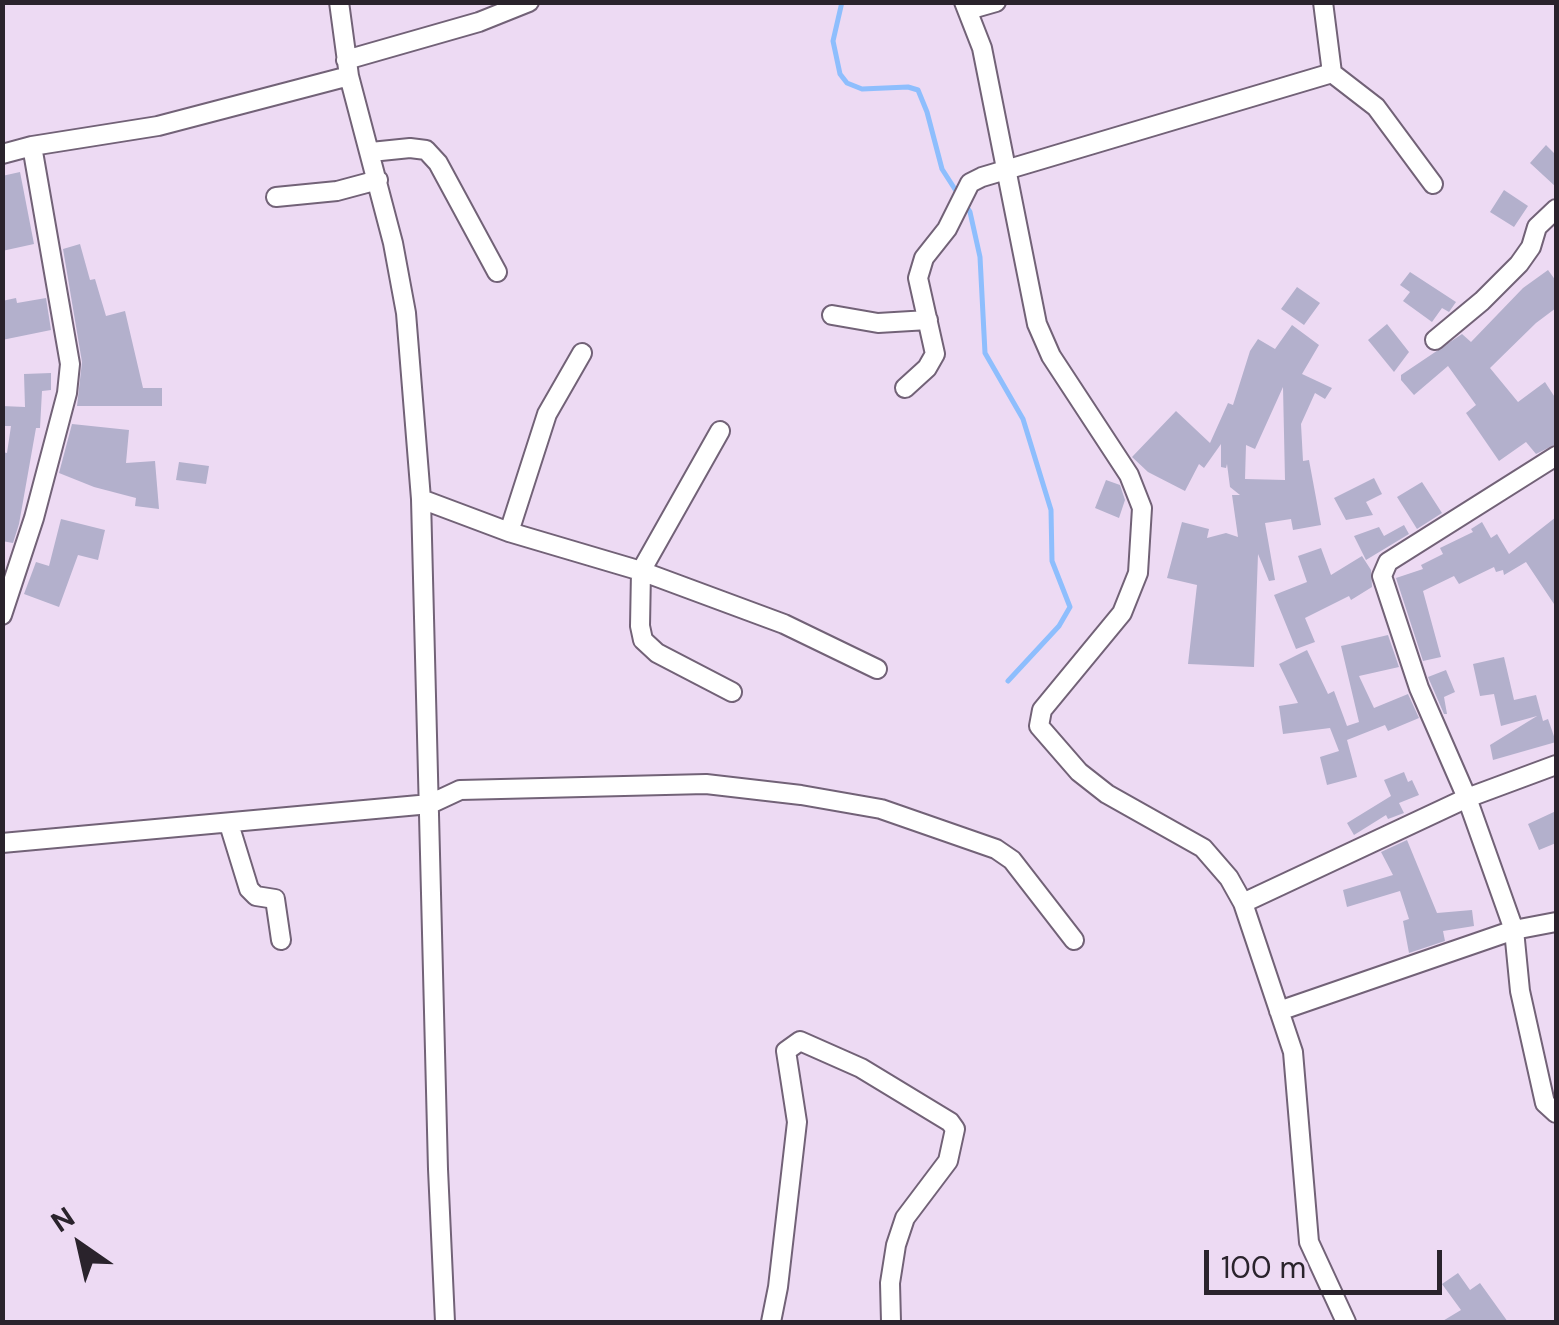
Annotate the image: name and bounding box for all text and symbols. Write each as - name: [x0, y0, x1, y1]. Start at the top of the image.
- north arrow: [30, 1195, 130, 1295]
- text: N: [44, 1199, 82, 1241]
- scale bar: [1209, 1230, 1446, 1292]
- text: 100 m: [1221, 1248, 1306, 1287]

